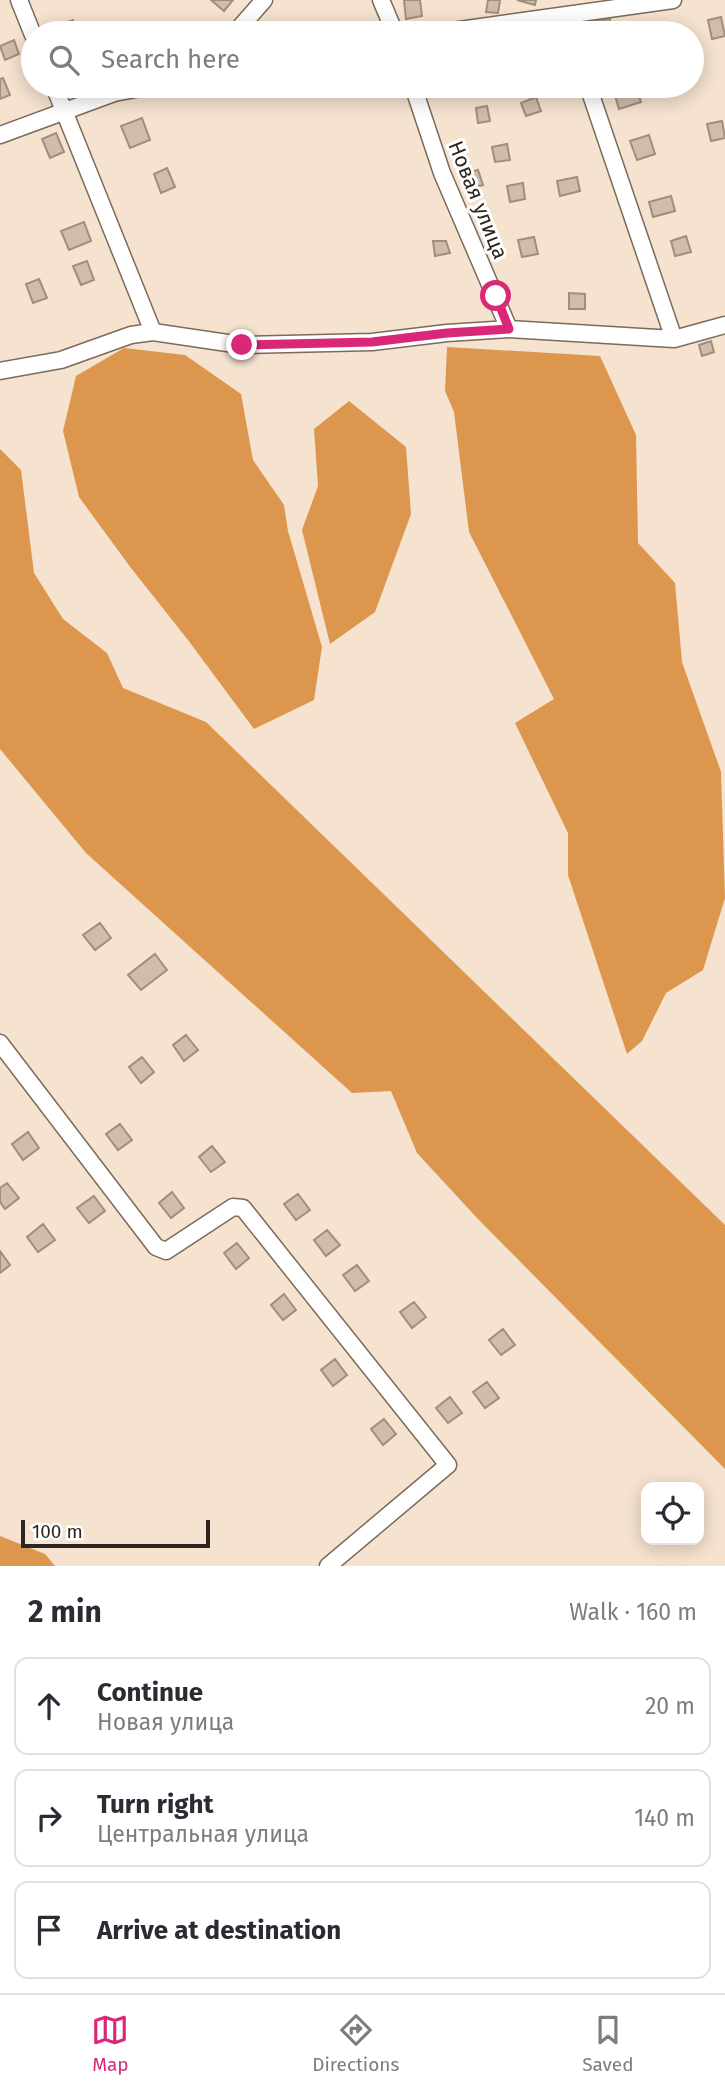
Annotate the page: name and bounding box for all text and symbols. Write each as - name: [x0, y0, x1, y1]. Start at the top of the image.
- search box: [21, 21, 704, 98]
- icon: search: [45, 41, 83, 79]
- text: Search here: [101, 44, 240, 75]
- street label: Новая улица: [442, 137, 514, 263]
- route start: [480, 280, 511, 311]
- route end: [226, 329, 257, 360]
- map controls: [641, 1482, 704, 1545]
- button: locate: [641, 1482, 704, 1545]
- scale bar: [21, 1517, 210, 1549]
- text: 100 m: [32, 1520, 83, 1543]
- text: 2 min: [28, 1594, 102, 1630]
- text: Walk · 160 m: [569, 1598, 697, 1626]
- text: Continue: [97, 1677, 203, 1708]
- icon: ahead: [30, 1687, 68, 1725]
- text: 20 m: [645, 1692, 695, 1720]
- text: Новая улица: [97, 1708, 234, 1736]
- text: Turn right: [97, 1789, 214, 1820]
- icon: right: [30, 1799, 68, 1837]
- text: 140 m: [634, 1804, 695, 1832]
- text: Центральная улица: [97, 1820, 309, 1848]
- icon: arrive: [30, 1911, 68, 1949]
- text: Arrive at destination: [97, 1915, 341, 1946]
- tab: Map: [91, 2011, 129, 2076]
- tab: Directions: [312, 2011, 399, 2076]
- tab: Saved: [582, 2011, 634, 2076]

